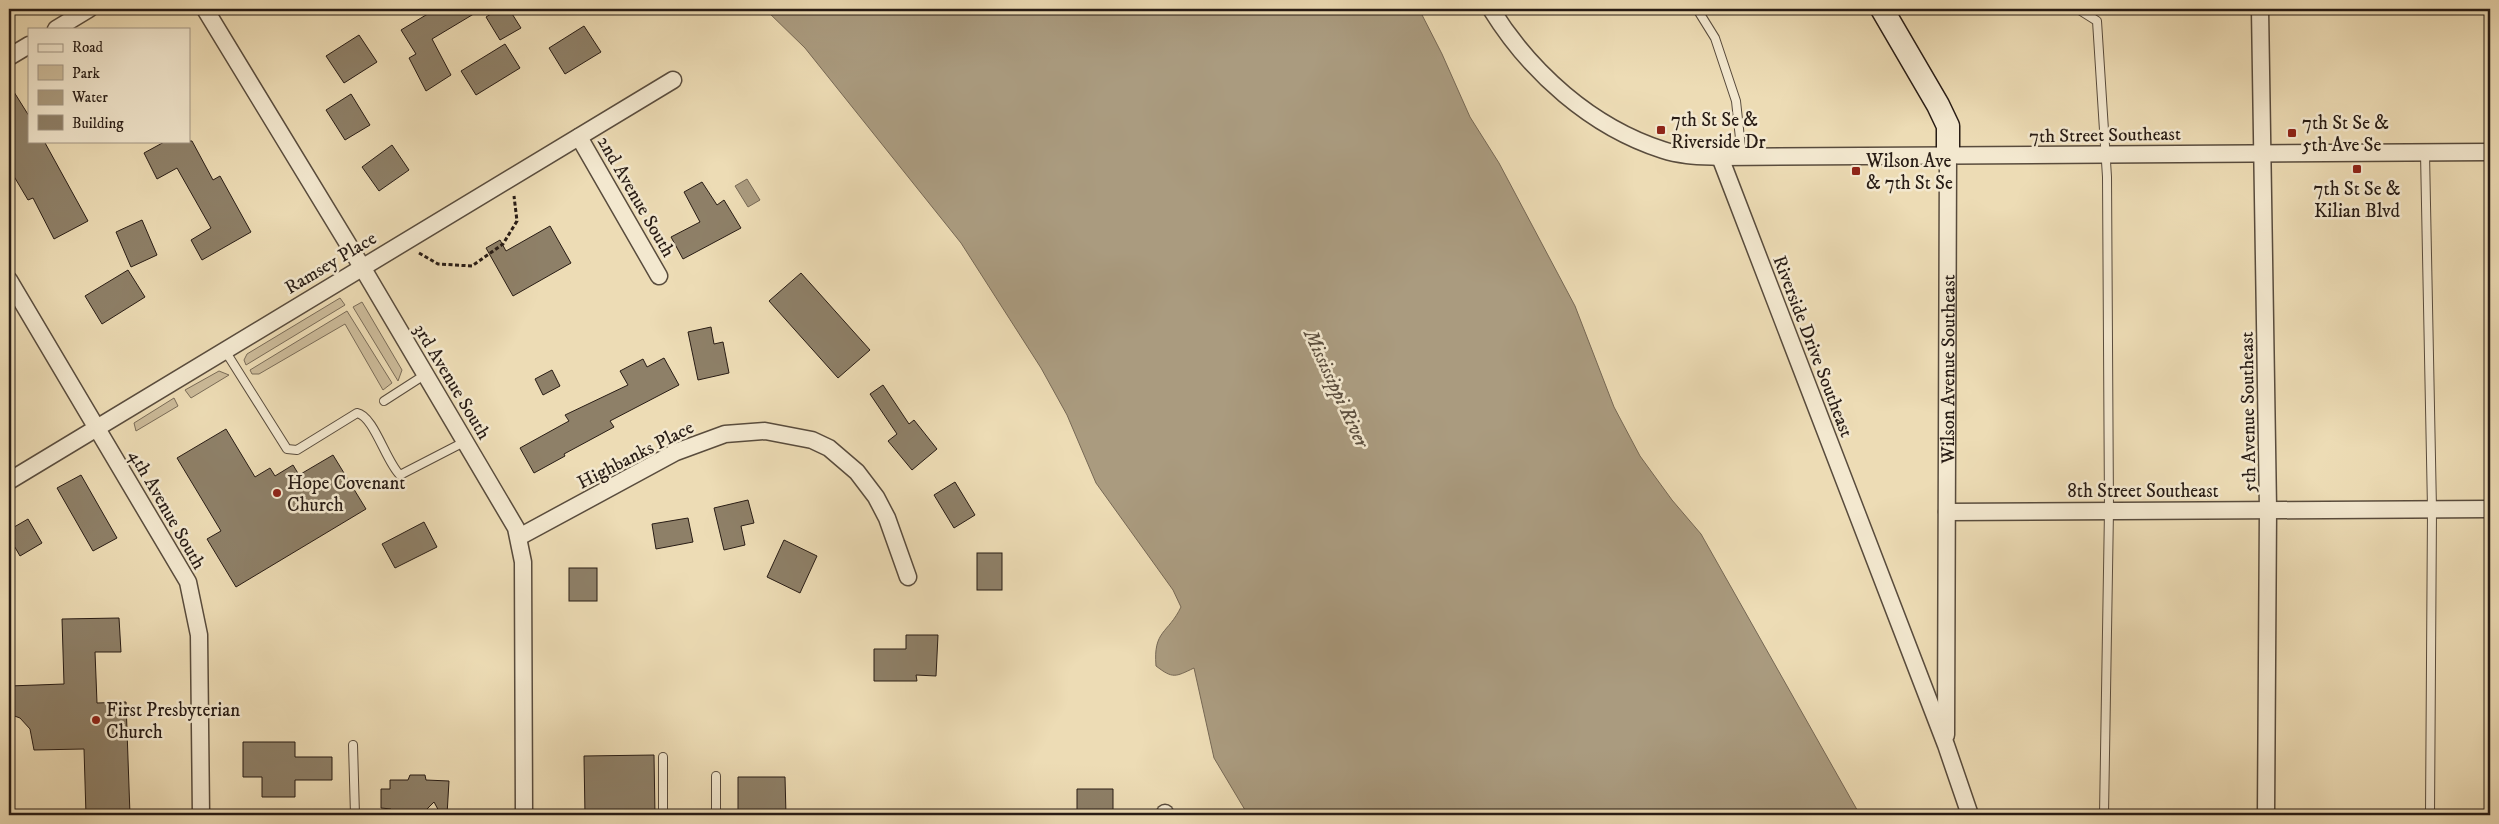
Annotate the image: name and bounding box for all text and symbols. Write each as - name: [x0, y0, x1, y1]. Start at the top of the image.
- legend: [28, 28, 190, 142]
- text: Road: [72, 38, 104, 57]
- text: Park: [72, 64, 101, 83]
- text: Water: [71, 88, 108, 107]
- place label: 7th St Se & Riverside Dr: [1671, 109, 1766, 154]
- place label: 7th St Se & 5th Ave Se: [2302, 112, 2389, 157]
- text: Building: [72, 114, 124, 133]
- street label: 7th Street Southeast: [2029, 123, 2181, 148]
- marker: 7th St Se & Riverside Dr: [1655, 124, 1667, 136]
- marker: 7th St Se & 5th Ave Se: [2286, 127, 2298, 139]
- street label: 2nd Avenue South: [592, 132, 680, 261]
- place label: Wilson Ave & 7th St Se: [1865, 150, 1953, 195]
- marker: 7th St Se & Kilian Blvd: [2351, 163, 2363, 175]
- marker: Wilson Ave & 7th St Se: [1850, 165, 1862, 177]
- place label: 7th St Se & Kilian Blvd: [2314, 178, 2401, 223]
- street label: Ramsey Place: [281, 227, 381, 300]
- street label: Riverside Drive Southeast: [1767, 253, 1858, 441]
- street label: Wilson Avenue Southeast: [1937, 274, 1961, 465]
- street label: 3rd Avenue South: [408, 320, 495, 444]
- water label: Mississippi River: [1297, 324, 1375, 453]
- street label: 5th Avenue Southeast: [2236, 331, 2261, 493]
- street label: Highbanks Place: [574, 416, 698, 495]
- street label: 4th Avenue South: [123, 446, 210, 574]
- place label: Hope Covenant Church: [287, 472, 405, 517]
- street label: 8th Street Southeast: [2067, 480, 2219, 503]
- marker: Hope Covenant Church: [271, 487, 283, 499]
- place label: First Presbyterian Church: [106, 699, 240, 744]
- marker: First Presbyterian Church: [90, 714, 102, 726]

